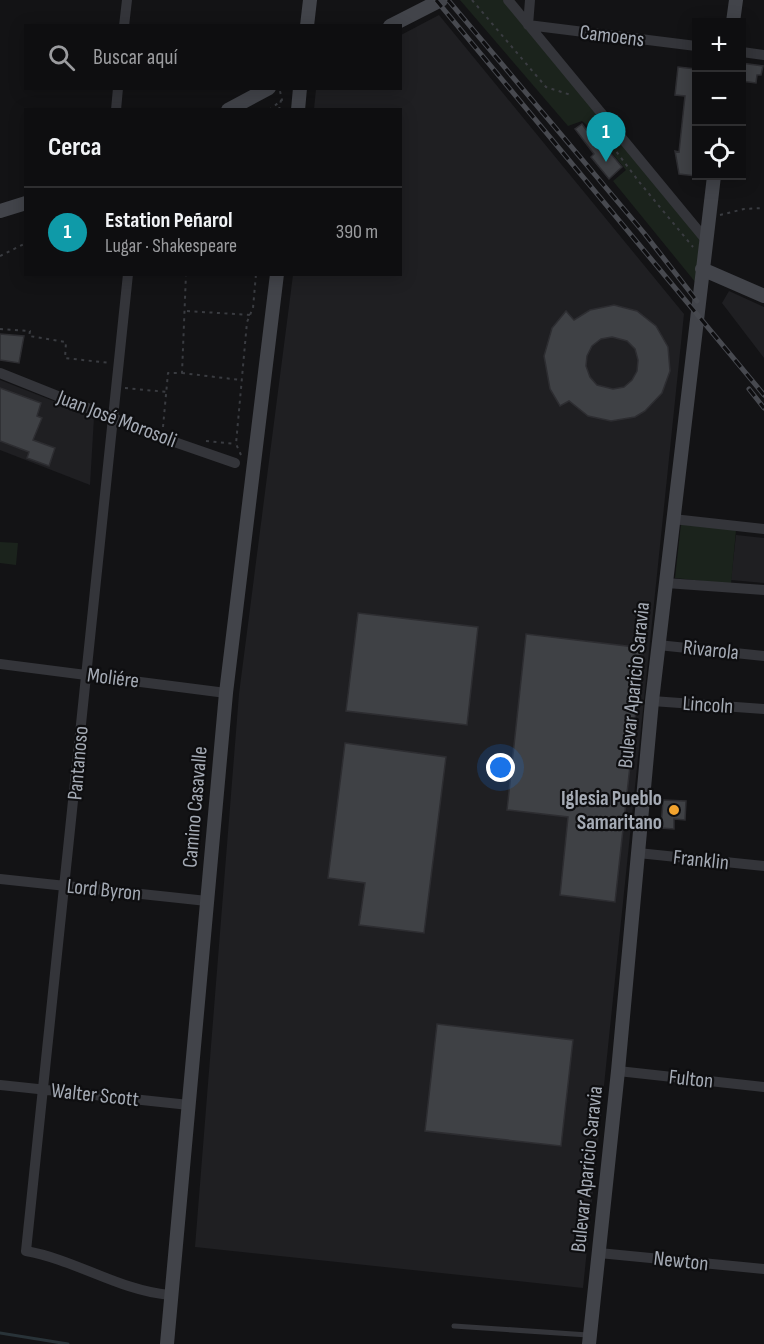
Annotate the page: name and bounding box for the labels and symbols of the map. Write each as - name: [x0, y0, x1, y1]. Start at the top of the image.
- street label: Camoens: [578, 20, 646, 52]
- pin: 1: [586, 112, 626, 162]
- street label: Juan José Morosoli: [53, 384, 180, 453]
- street label: Bulevar Aparicio Saravia: [613, 601, 655, 769]
- street label: Rivarola: [682, 635, 740, 665]
- street label: Moliére: [86, 662, 140, 694]
- street label: Lincoln: [682, 691, 734, 719]
- street label: Pantanoso: [62, 725, 94, 801]
- street label: Camino Casavalle: [177, 745, 213, 869]
- your location: [486, 753, 515, 782]
- place label: Iglesia Pueblo Samaritano: [561, 786, 662, 835]
- marker: Iglesia Pueblo Samaritano: [667, 803, 681, 817]
- street label: Franklin: [672, 845, 730, 875]
- street label: Lord Byron: [66, 874, 142, 906]
- street label: Fulton: [668, 1064, 714, 1094]
- street label: Walter Scott: [50, 1078, 140, 1112]
- street label: Bulevar Aparicio Saravia: [566, 1085, 608, 1253]
- street label: Newton: [652, 1246, 710, 1276]

